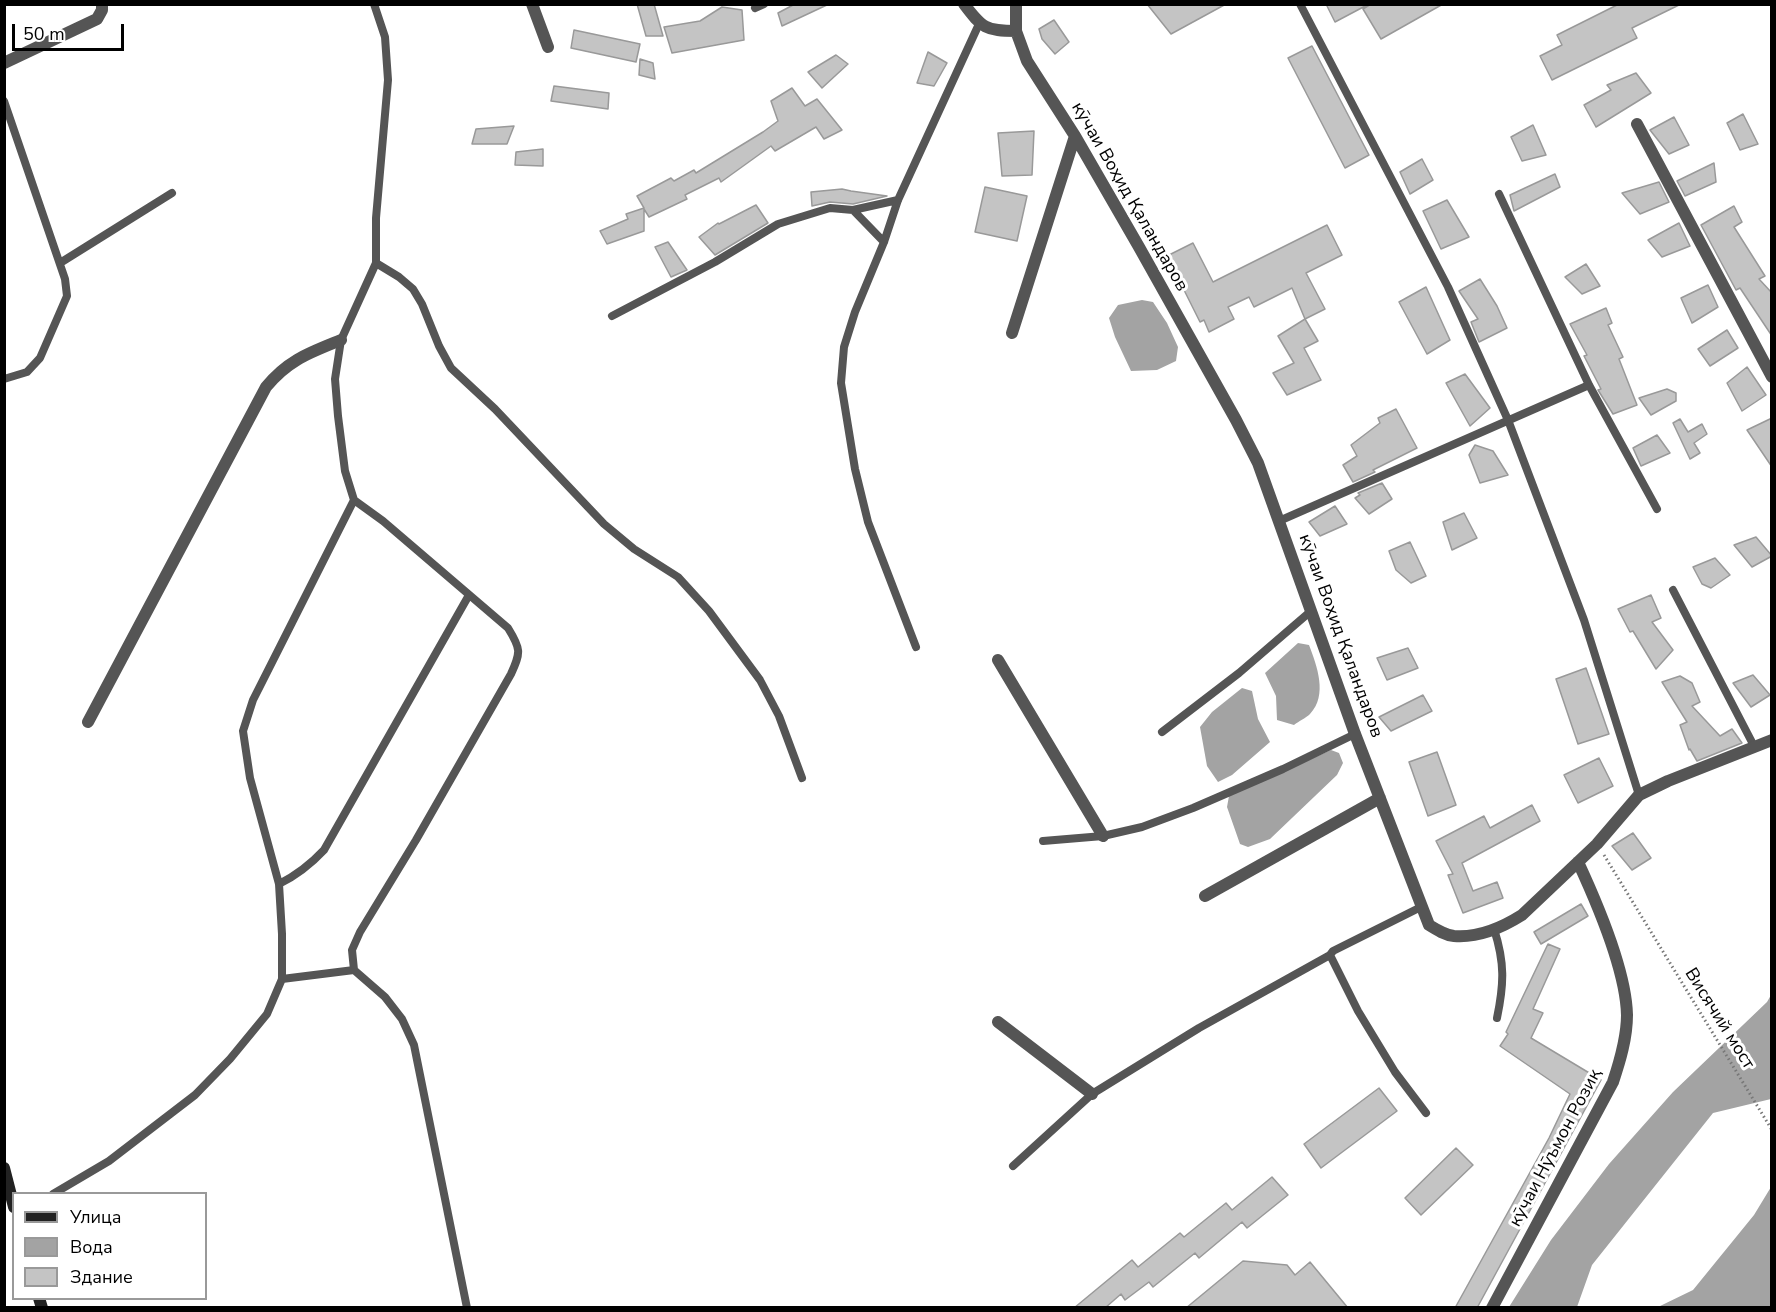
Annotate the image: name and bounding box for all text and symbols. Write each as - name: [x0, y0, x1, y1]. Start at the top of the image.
- scale bar: [15, 12, 128, 50]
- text: 50 m: [23, 22, 65, 46]
- street label: кӯчаи Воҳид Қаландаров: [1066, 99, 1192, 295]
- street label: кӯчаи Воҳид Қаландаров: [1293, 531, 1387, 741]
- street label: Висячий мост: [1679, 964, 1759, 1074]
- street label: кӯчаи Нӯъмон Розиқ: [1505, 1065, 1607, 1231]
- legend: [12, 1192, 207, 1300]
- text: Улица: [70, 1205, 121, 1229]
- text: Вода: [70, 1235, 113, 1259]
- text: Здание: [70, 1265, 133, 1289]

